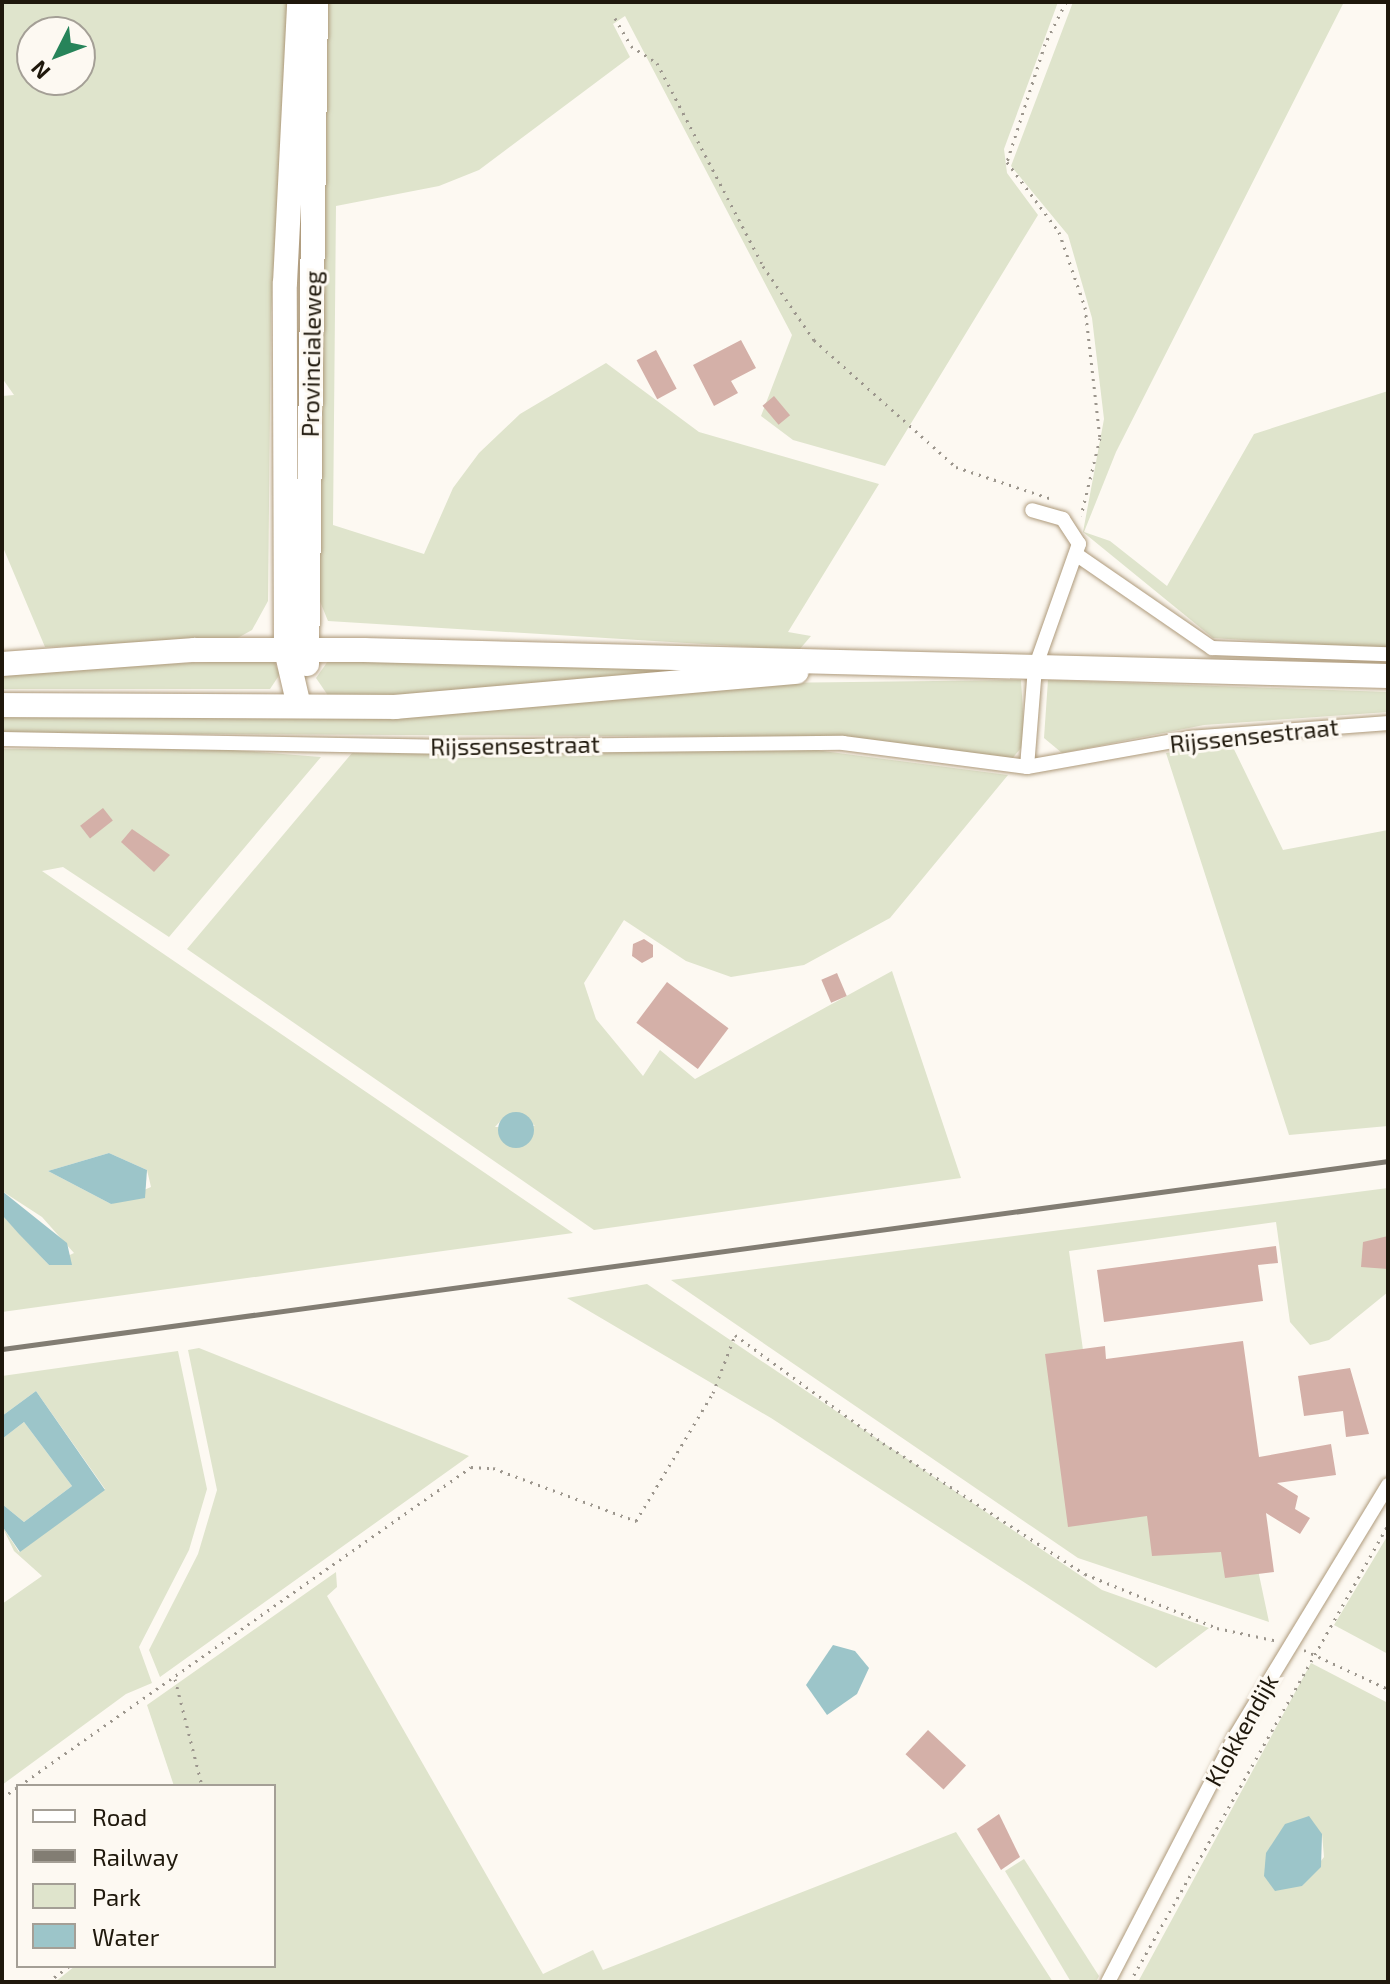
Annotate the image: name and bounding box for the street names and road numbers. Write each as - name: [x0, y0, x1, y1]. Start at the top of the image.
- street label: Provincialeweg: [295, 271, 327, 437]
- street label: Rijssensestraat: [1168, 712, 1340, 758]
- street label: Rijssensestraat: [430, 729, 600, 761]
- street label: Klokkendijk: [1198, 1669, 1284, 1791]

